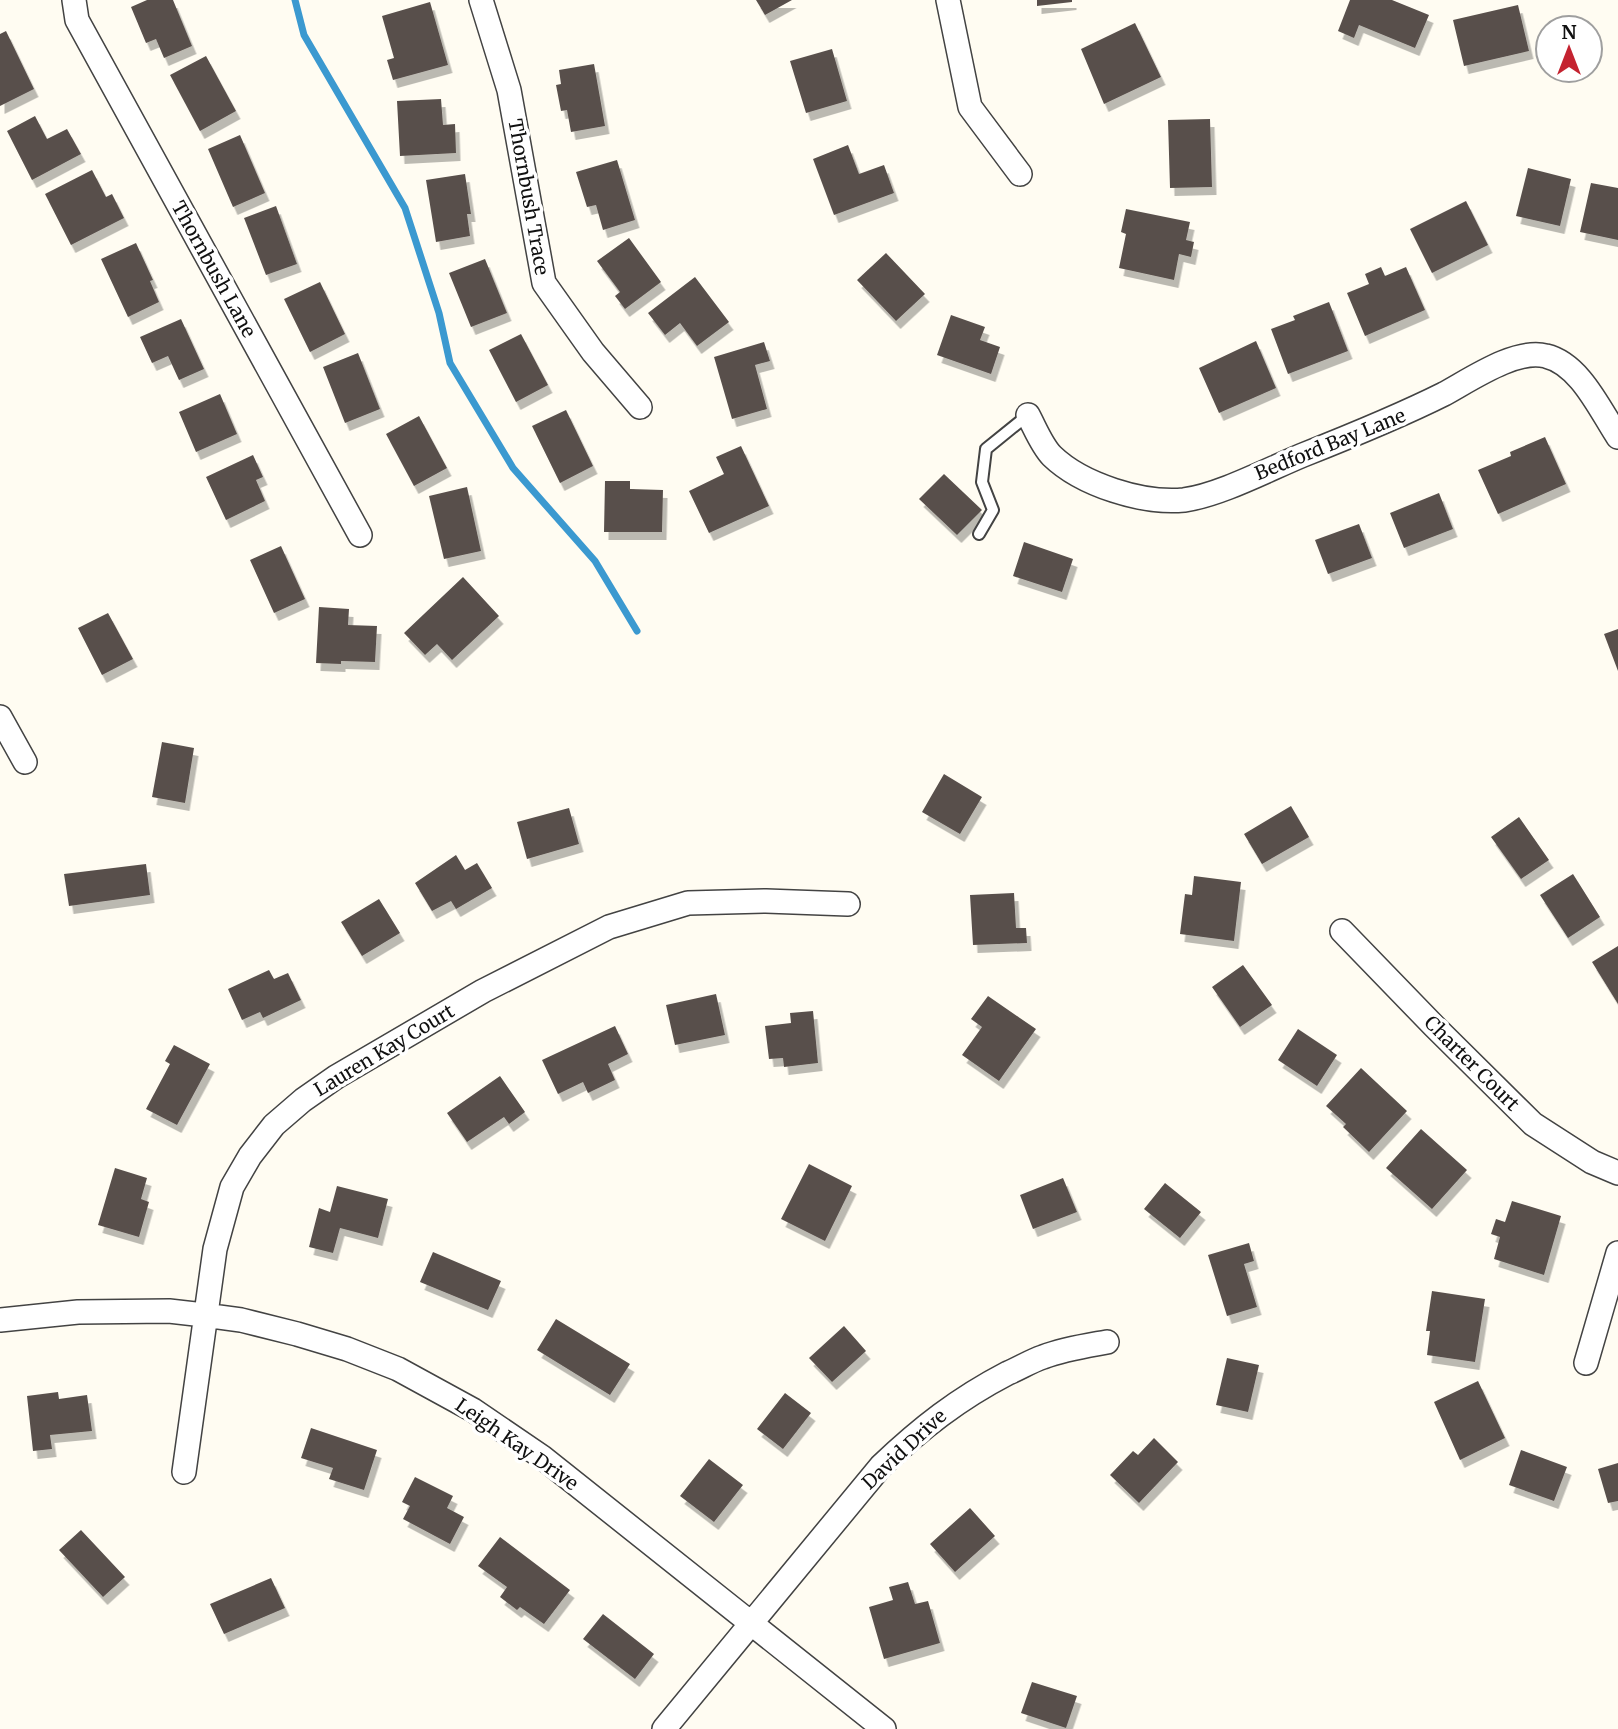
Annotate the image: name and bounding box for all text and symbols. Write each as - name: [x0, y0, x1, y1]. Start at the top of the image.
- north arrow: [1534, 14, 1604, 84]
- text: N: [1561, 20, 1577, 44]
- street label: Thornbush Trace: [503, 117, 555, 277]
- street label: Thornbush Lane: [167, 197, 261, 341]
- street label: Bedford Bay Lane: [1251, 403, 1409, 485]
- street label: Lauren Kay Court: [310, 998, 459, 1101]
- street label: Charter Court: [1419, 1010, 1525, 1116]
- street label: Leigh Kay Drive: [451, 1393, 583, 1495]
- street label: David Drive: [857, 1404, 951, 1494]

